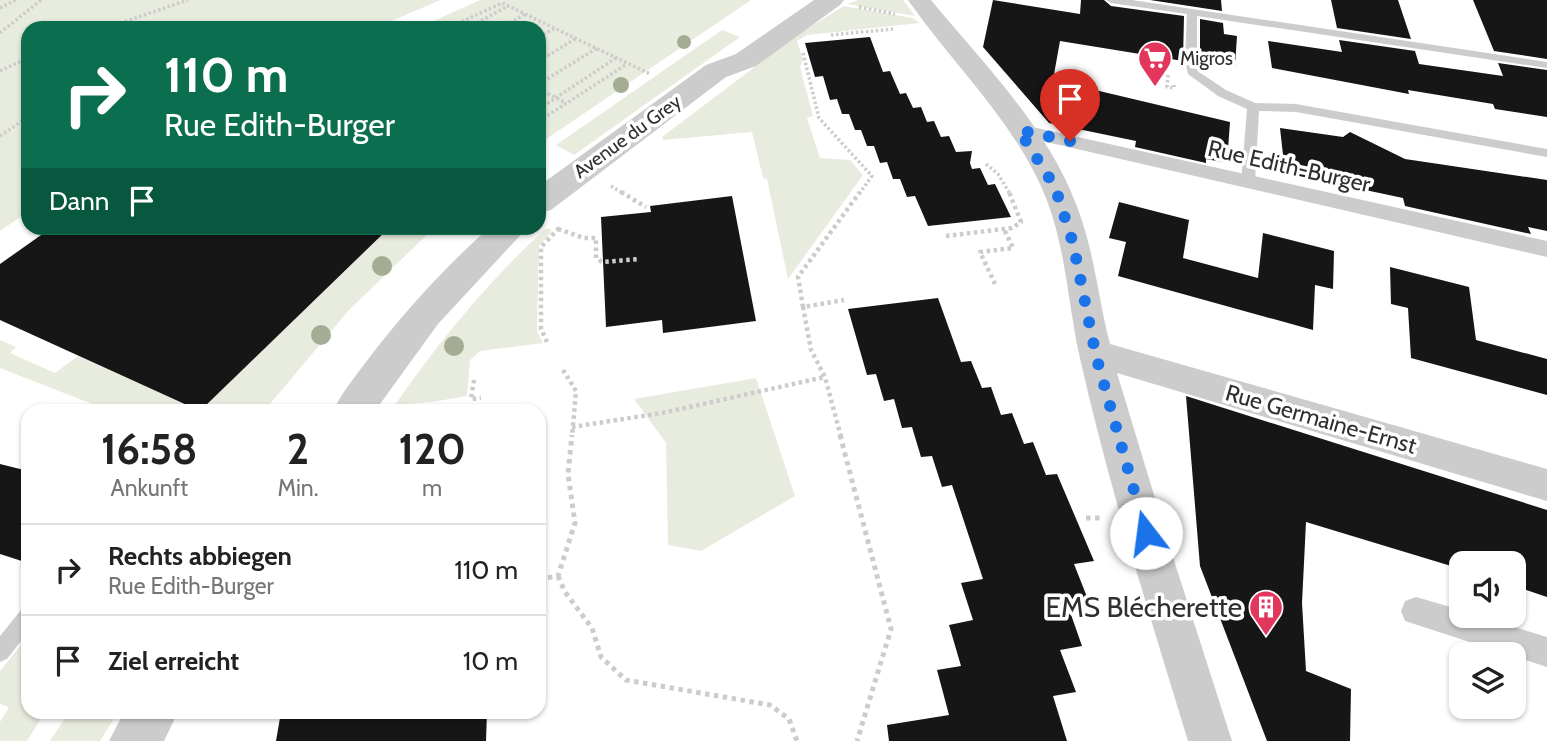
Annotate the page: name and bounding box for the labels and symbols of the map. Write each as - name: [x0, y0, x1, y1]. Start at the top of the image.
- supermarket icon: Migros: [1136, 39, 1174, 88]
- place label: Migros: [1180, 47, 1233, 70]
- pin: [1040, 69, 1100, 141]
- street label: Avenue du Grey: [569, 90, 686, 183]
- street label: Rue Edith-Burger: [1205, 134, 1374, 198]
- street label: Rue Germaine-Ernst: [1222, 378, 1420, 460]
- position arrow: [1109, 496, 1183, 570]
- building icon: EMS Blécherette: [1247, 588, 1285, 637]
- place label: EMS Blécherette: [1046, 590, 1242, 624]

